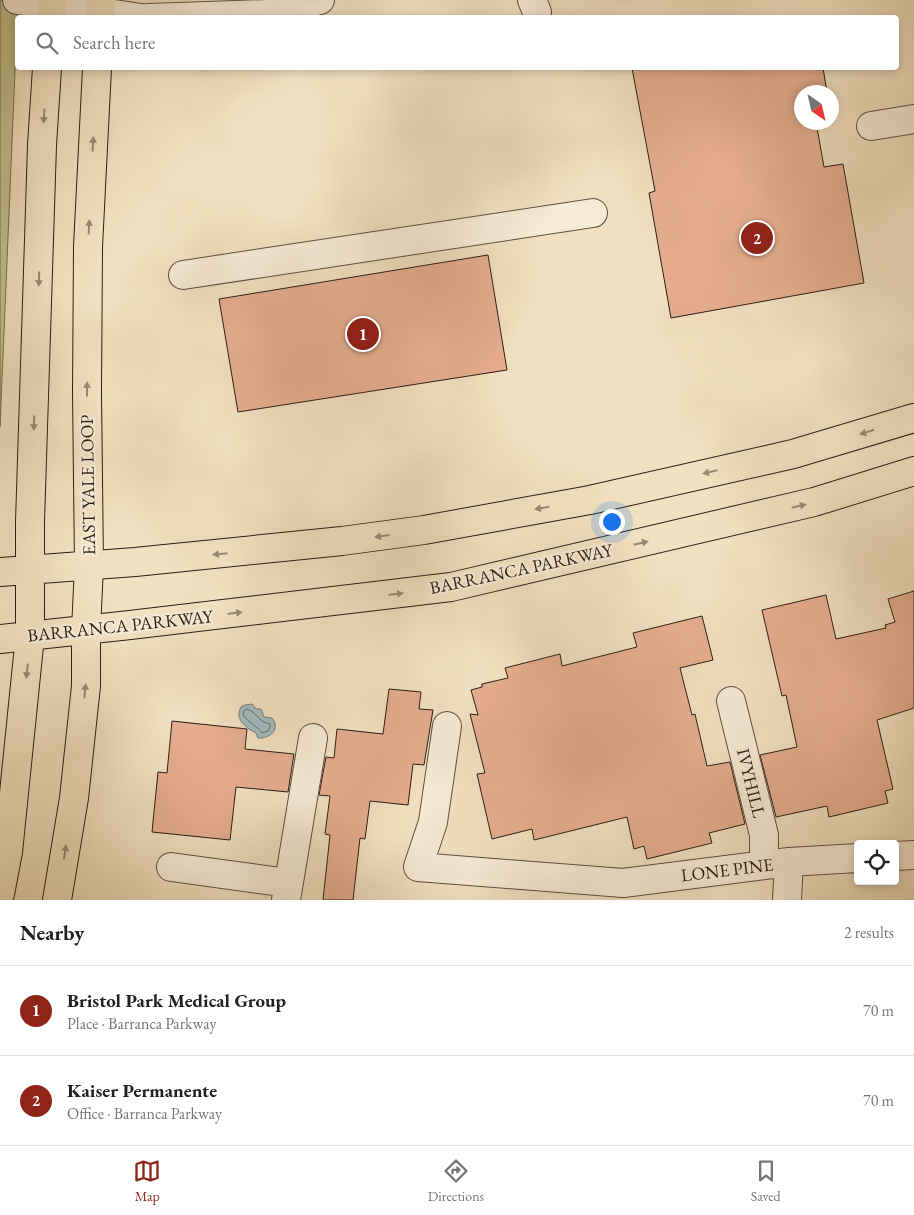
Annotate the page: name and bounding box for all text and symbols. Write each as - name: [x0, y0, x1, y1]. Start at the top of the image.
- search box: [15, 15, 899, 70]
- icon: search: [33, 29, 61, 57]
- text: Search here: [73, 30, 155, 55]
- north arrow: [794, 85, 839, 130]
- one-way arrow: [40, 108, 48, 124]
- one-way arrow: [90, 136, 98, 152]
- one-way arrow: [86, 218, 94, 234]
- pin: 2: [741, 219, 773, 257]
- one-way arrow: [35, 271, 43, 287]
- pin: 1: [347, 315, 379, 353]
- one-way arrow: [83, 381, 91, 397]
- street label: EAST YALE LOOP: [75, 414, 100, 556]
- one-way arrow: [30, 415, 38, 431]
- one-way arrow: [860, 428, 875, 436]
- one-way arrow: [702, 469, 718, 477]
- one-way arrow: [792, 502, 807, 510]
- one-way arrow: [534, 505, 550, 513]
- your location: [599, 509, 625, 535]
- one-way arrow: [374, 532, 390, 540]
- street label: BARRANCA PARKWAY: [427, 538, 616, 599]
- one-way arrow: [633, 539, 648, 547]
- one-way arrow: [212, 550, 228, 558]
- one-way arrow: [389, 590, 405, 598]
- street label: BARRANCA PARKWAY: [26, 604, 215, 647]
- one-way arrow: [227, 609, 243, 617]
- one-way arrow: [23, 663, 31, 679]
- one-way arrow: [81, 682, 89, 698]
- street label: IVYHILL: [732, 746, 771, 820]
- map controls: [854, 840, 899, 885]
- button: locate: [854, 840, 899, 885]
- one-way arrow: [62, 844, 70, 860]
- street label: LONE PINE: [680, 852, 774, 887]
- text: Nearby: [20, 919, 84, 946]
- text: 2 results: [844, 922, 894, 943]
- text: Bristol Park Medical Group: [67, 988, 286, 1013]
- text: 1: [32, 1000, 40, 1021]
- text: 70 m: [863, 1000, 894, 1021]
- text: Place · Barranca Parkway: [67, 1013, 216, 1034]
- text: Kaiser Permanente: [67, 1078, 217, 1103]
- text: 2: [32, 1090, 40, 1111]
- text: 70 m: [863, 1090, 894, 1111]
- text: Office · Barranca Parkway: [67, 1103, 222, 1124]
- tab: Map: [133, 1157, 161, 1205]
- tab: Directions: [428, 1157, 484, 1205]
- tab: Saved: [751, 1157, 781, 1205]

